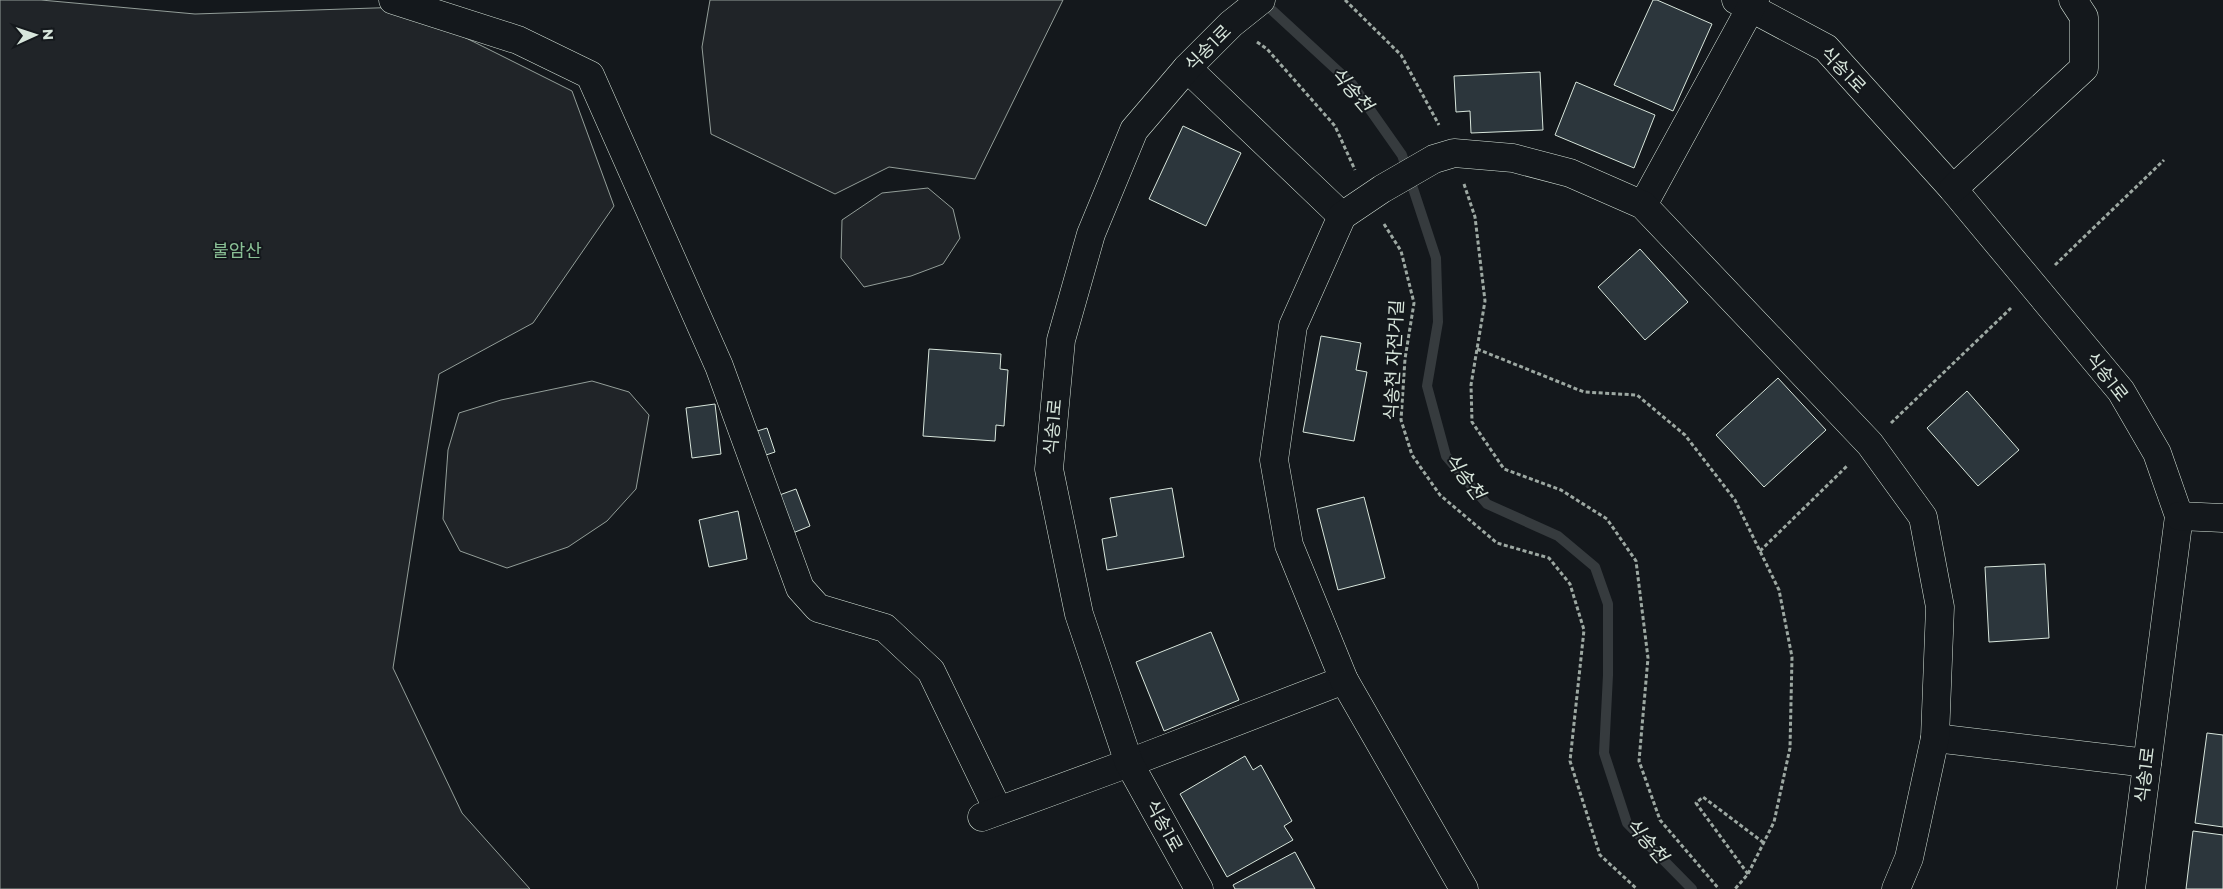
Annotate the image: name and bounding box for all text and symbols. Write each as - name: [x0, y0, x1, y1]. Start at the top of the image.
- north arrow: [10, 10, 60, 60]
- street label: 식송1로: [1180, 20, 1236, 76]
- text: N: [39, 28, 57, 40]
- street label: 식송1로: [1816, 42, 1870, 98]
- water label: 식송천: [1326, 62, 1378, 118]
- park label: 불암산: [212, 240, 262, 262]
- street label: 식송천 자전거길: [1380, 299, 1408, 421]
- street label: 식송1로: [2081, 348, 2133, 406]
- street label: 식송1로: [1040, 398, 1066, 456]
- water label: 식송천: [1440, 448, 1490, 505]
- street label: 식송1로: [2131, 746, 2159, 804]
- street label: 식송1로: [1141, 796, 1187, 856]
- water label: 식송천: [1621, 813, 1673, 869]

